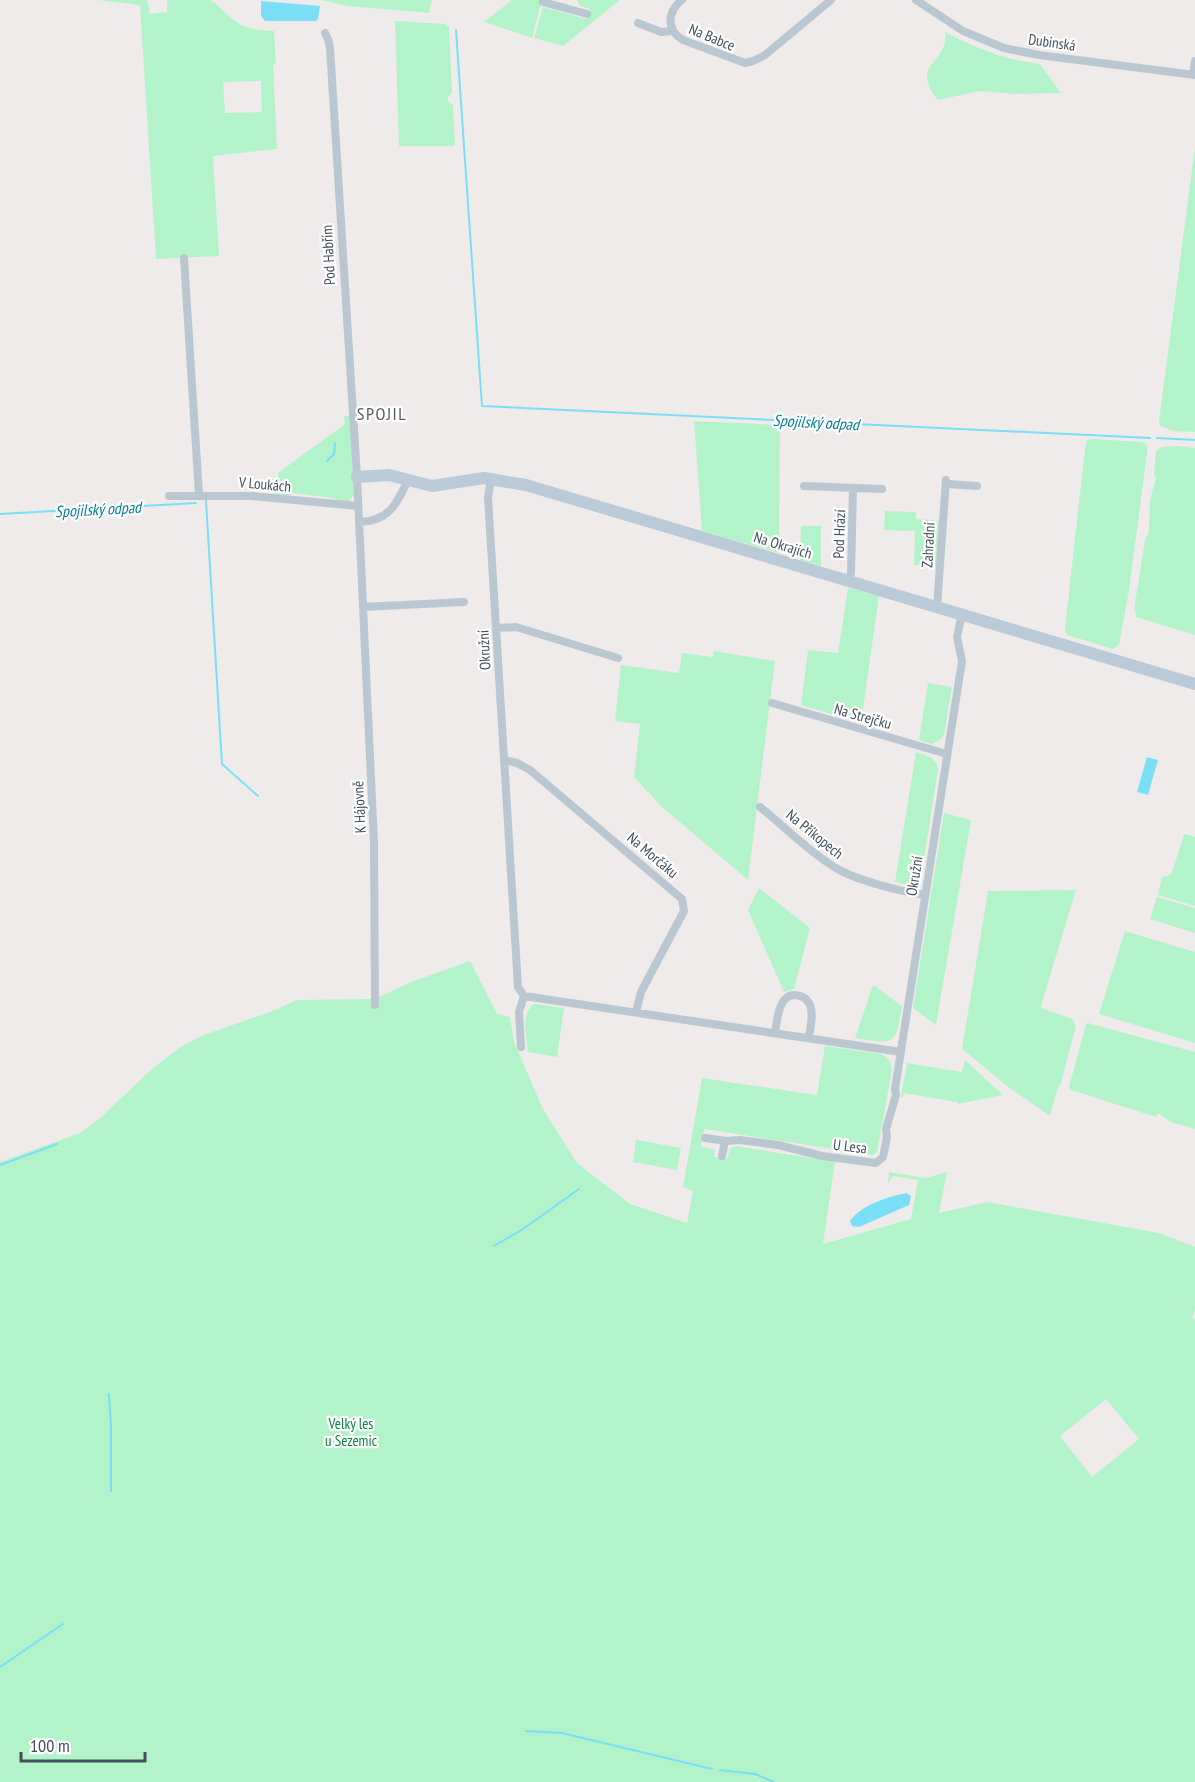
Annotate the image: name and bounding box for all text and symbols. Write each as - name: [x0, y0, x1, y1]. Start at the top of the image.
- street label: Na Babce: [686, 19, 738, 55]
- street label: Dubinská: [1027, 29, 1077, 55]
- street label: Pod Habřím: [317, 224, 339, 286]
- district label: SPOJIL: [357, 402, 407, 425]
- water label: Spojilský odpad: [773, 410, 862, 434]
- street label: V Loukách: [237, 472, 292, 496]
- water label: Spojilský odpad: [55, 497, 144, 521]
- street label: Pod Hrází: [829, 508, 849, 559]
- street label: Zahradní: [917, 521, 939, 568]
- street label: Na Okrajích: [752, 527, 814, 563]
- street label: Okružní: [473, 629, 495, 670]
- street label: Na Strejčku: [832, 699, 894, 733]
- street label: K Hájovně: [348, 780, 370, 834]
- street label: Na Příkopech: [783, 805, 847, 863]
- street label: Na Morčáku: [623, 828, 683, 882]
- street label: Okružní: [901, 854, 927, 897]
- street label: U Lesa: [832, 1135, 868, 1157]
- park label: Velký les u Sezemic: [325, 1414, 378, 1450]
- scale bar: [21, 1725, 146, 1763]
- text: 100 m: [30, 1734, 70, 1757]

